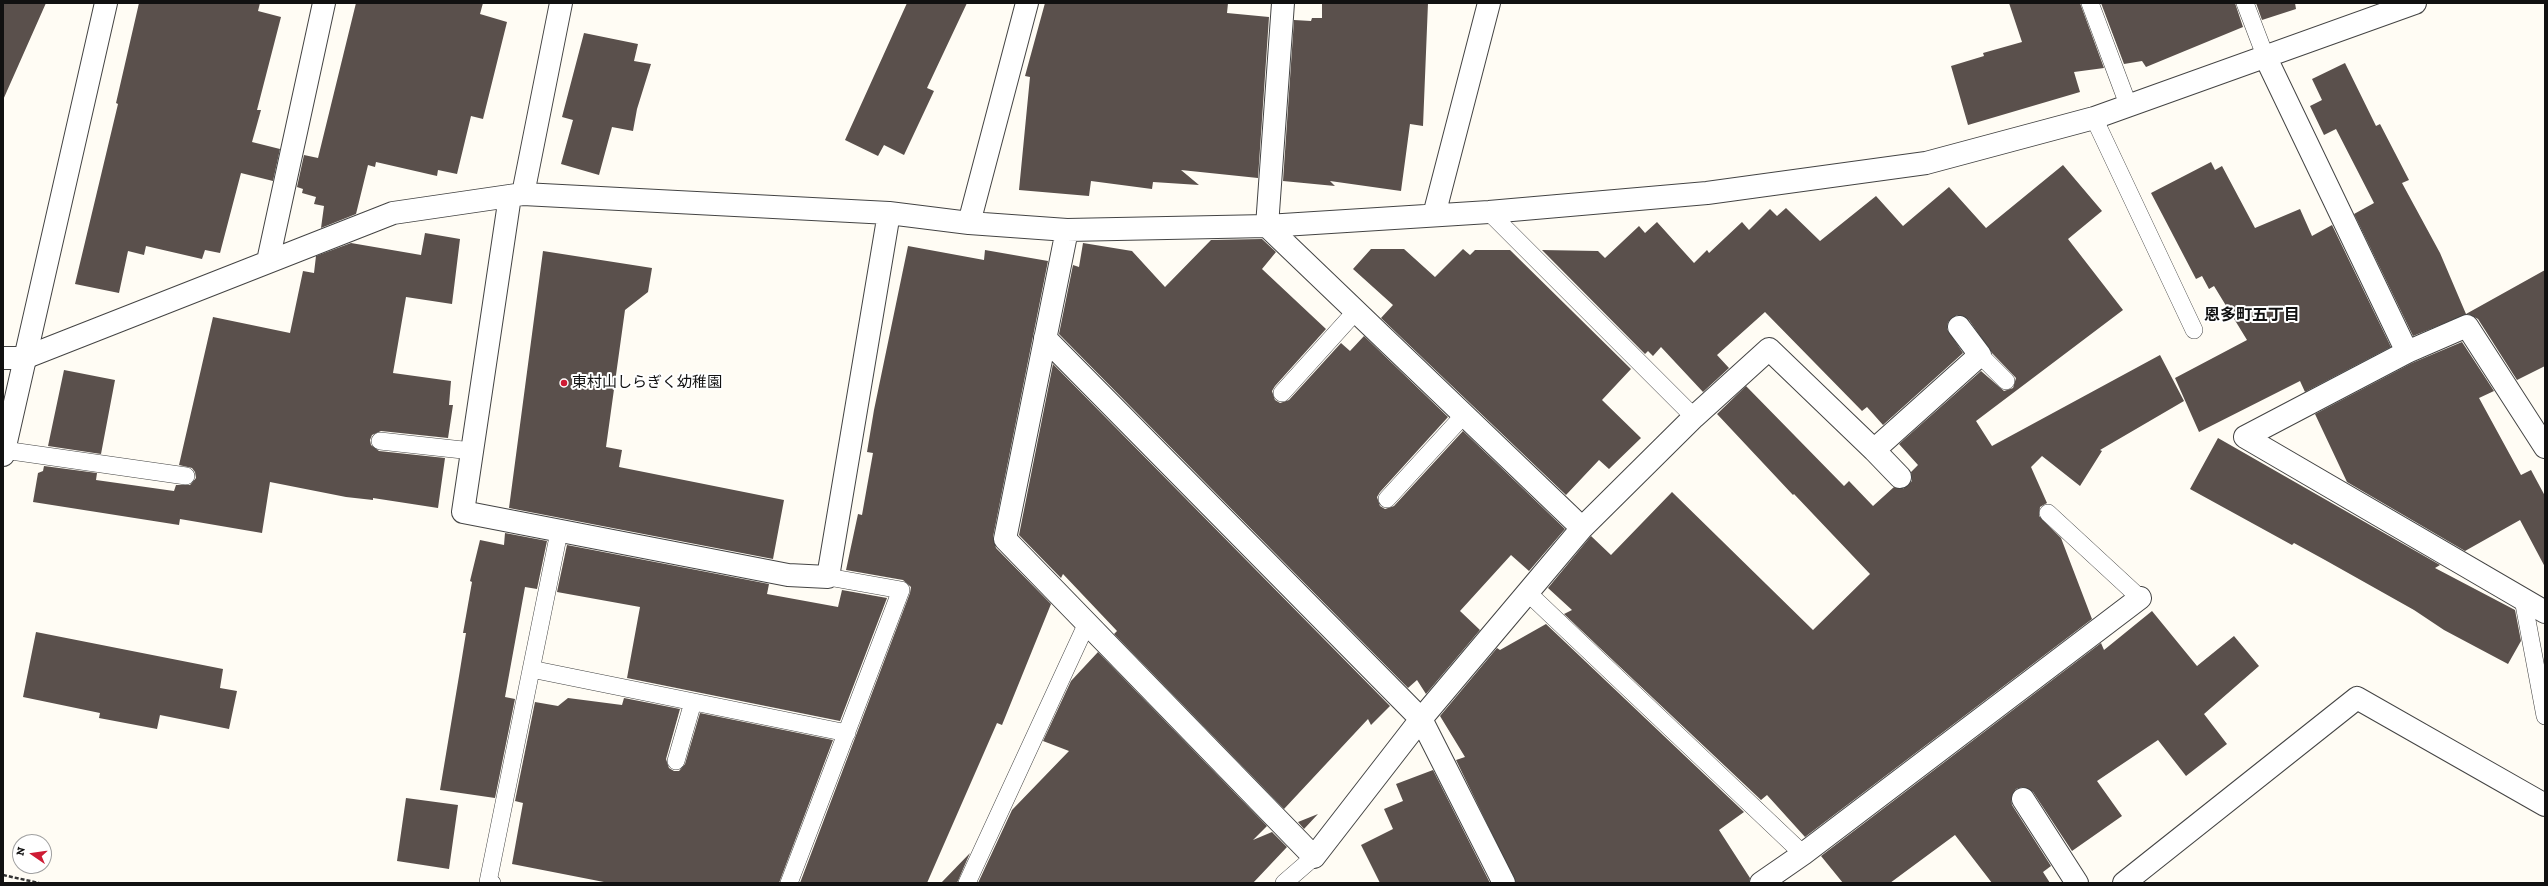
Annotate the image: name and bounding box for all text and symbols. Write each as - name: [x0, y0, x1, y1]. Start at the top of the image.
- district label: 恩多町五丁目: [2204, 305, 2300, 325]
- place label: 東村山しらぎく幼稚園: [572, 374, 722, 392]
- marker: 東村山しらぎく幼稚園: [559, 378, 569, 388]
- north arrow: [12, 834, 52, 874]
- text: N: [14, 846, 28, 857]

